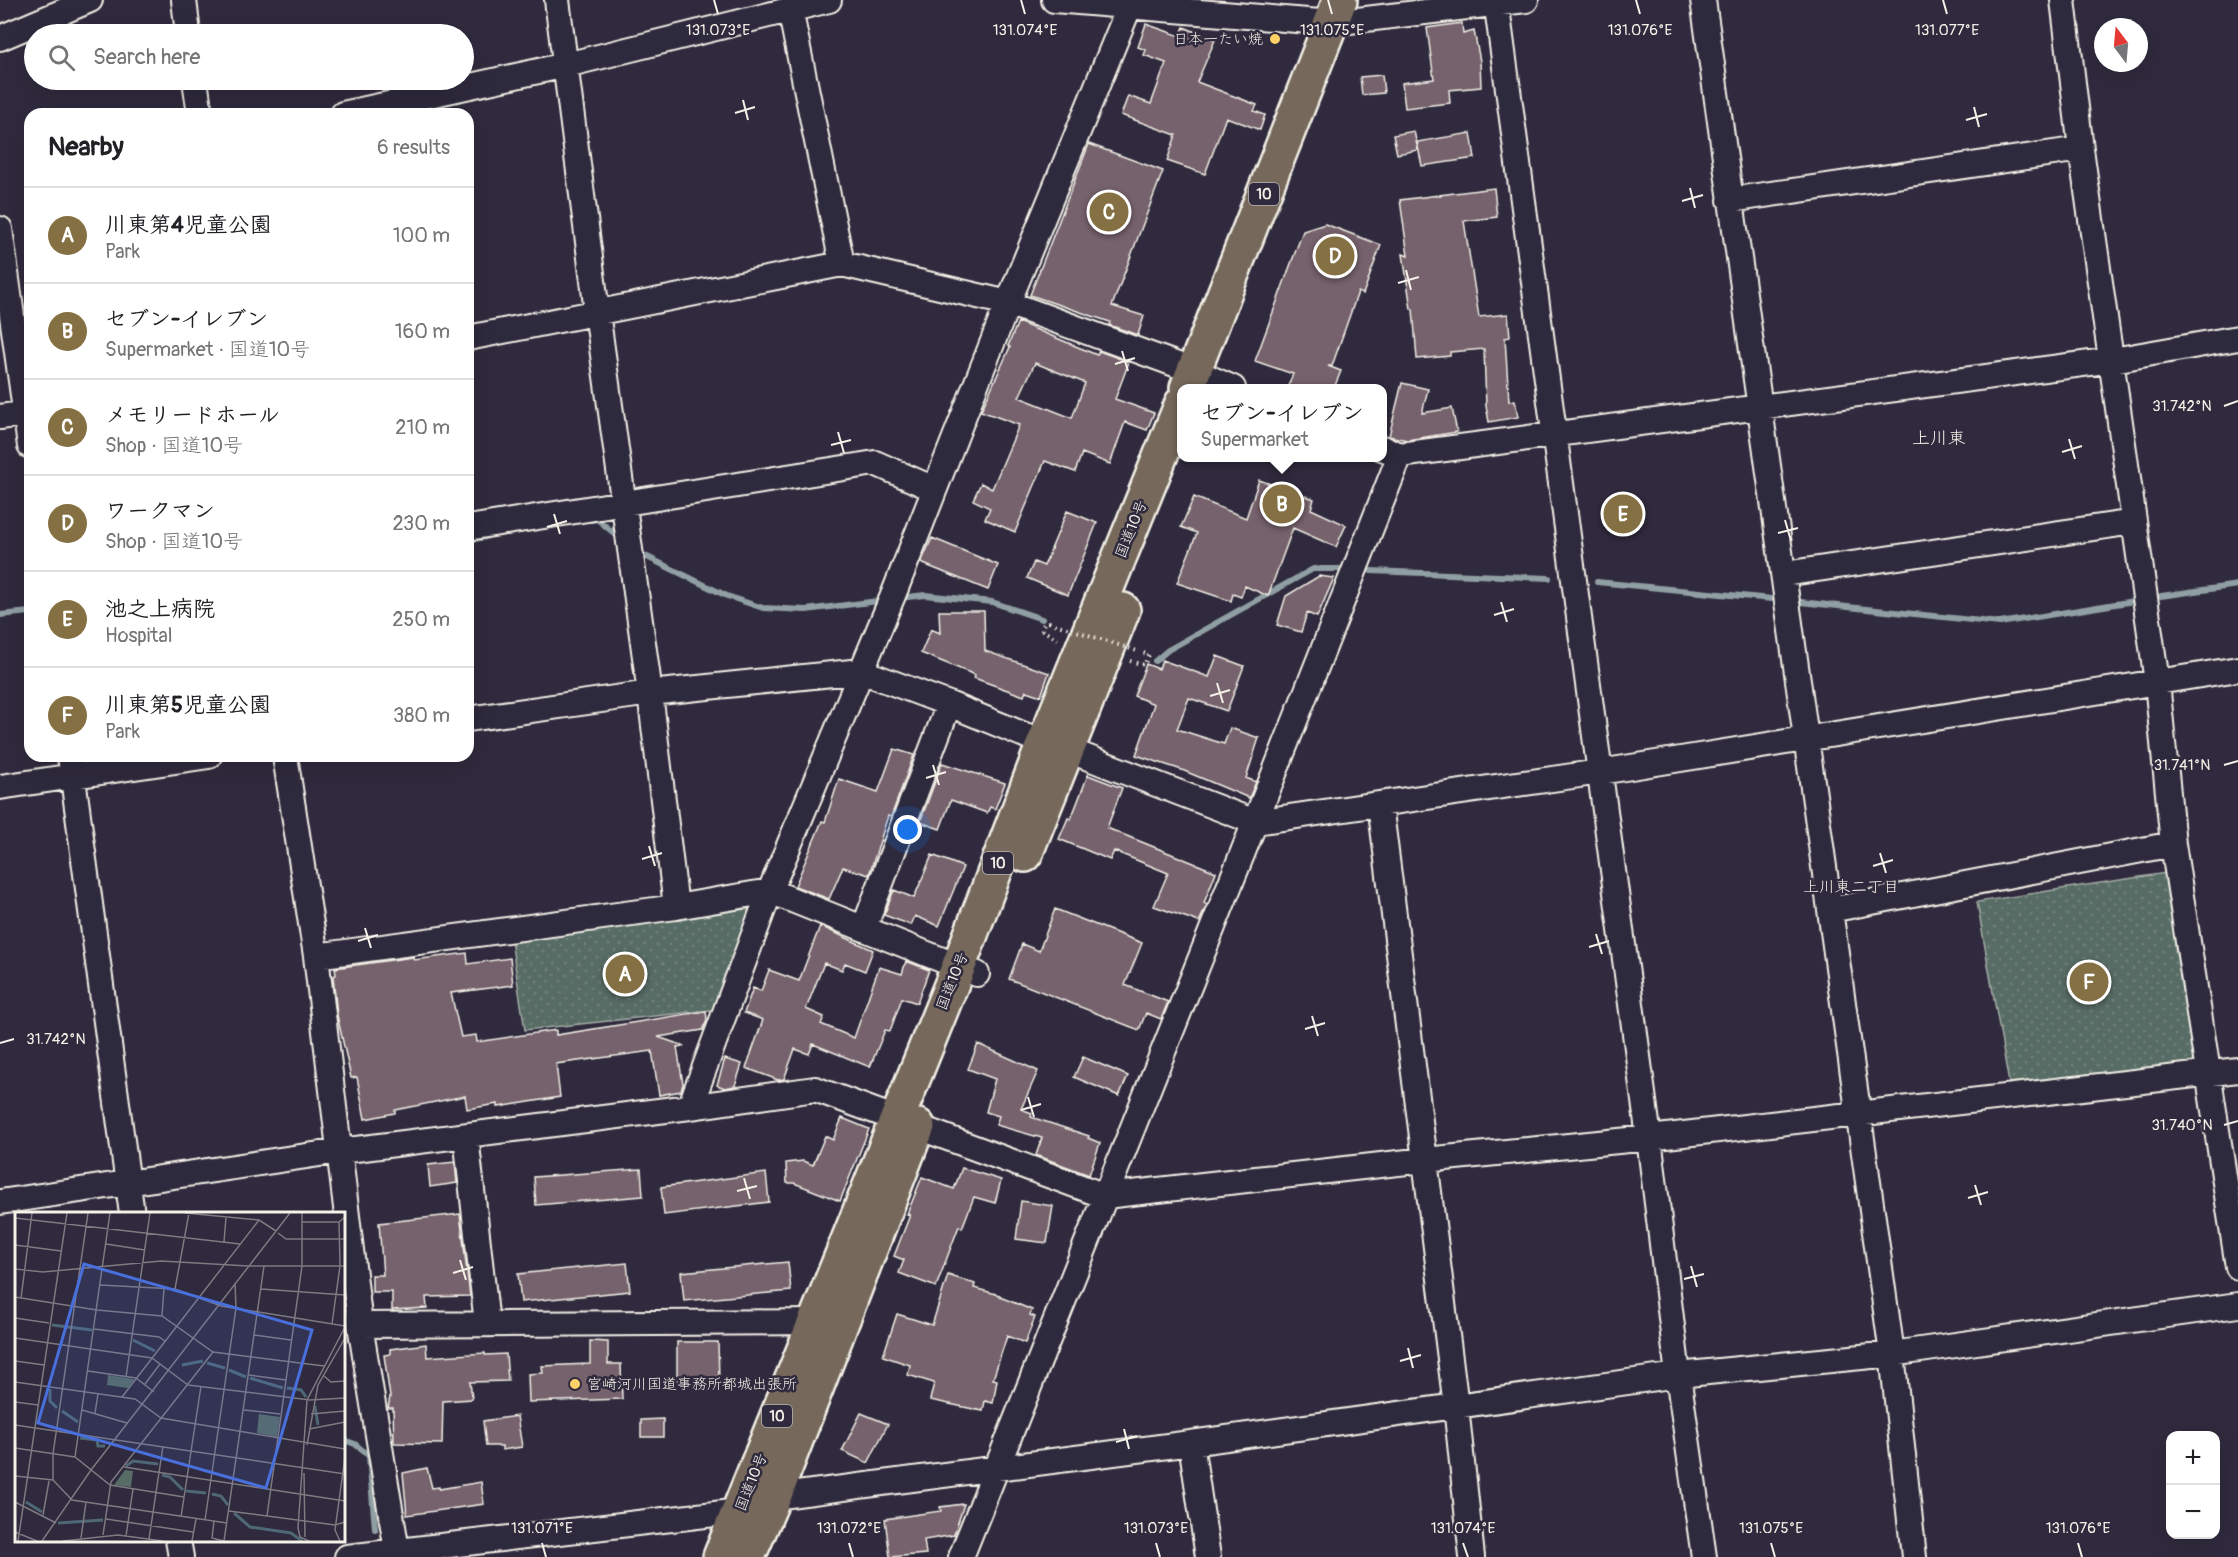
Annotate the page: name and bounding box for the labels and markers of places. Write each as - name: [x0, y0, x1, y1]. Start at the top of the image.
- place label: 日本一たい焼: [1173, 30, 1263, 49]
- marker: 日本一たい焼: [1268, 32, 1282, 46]
- pin: C: [1090, 190, 1128, 234]
- pin: D: [1316, 234, 1354, 278]
- pin: B: [1262, 482, 1302, 526]
- pin: E: [1604, 492, 1642, 536]
- pin: A: [606, 952, 644, 996]
- pin: F: [2070, 960, 2108, 1004]
- place label: 宮崎河川国道事務所都城出張所: [587, 1375, 797, 1394]
- marker: 宮崎河川国道事務所都城出張所: [568, 1377, 582, 1391]

